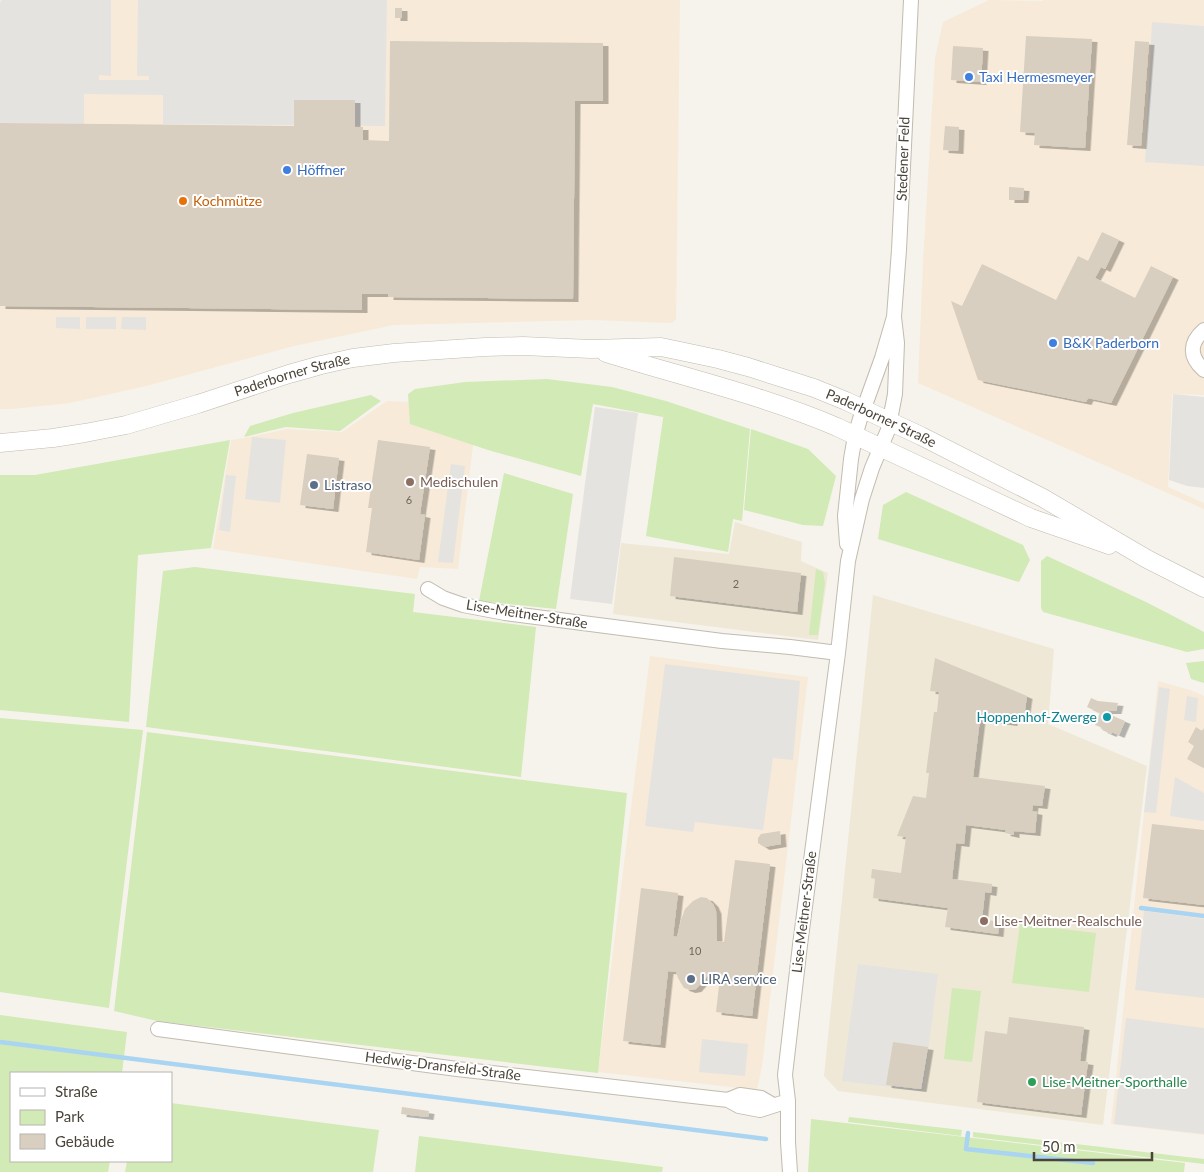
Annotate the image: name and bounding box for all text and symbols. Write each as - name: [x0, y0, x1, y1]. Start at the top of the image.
- place label: Taxi Hermesmeyer: [979, 68, 1093, 85]
- marker: Taxi Hermesmeyer: [963, 71, 975, 83]
- street label: Stedener Feld: [893, 117, 912, 201]
- place label: Höffner: [297, 161, 345, 178]
- marker: Höffner: [281, 164, 293, 176]
- place label: Kochmütze: [193, 192, 262, 209]
- marker: Kochmütze: [177, 195, 189, 207]
- place label: B&K Paderborn: [1063, 334, 1159, 351]
- marker: B&K Paderborn: [1047, 337, 1059, 349]
- street label: Paderborner Straße: [232, 350, 351, 399]
- street label: Paderborner Straße: [824, 385, 940, 450]
- place label: Medischulen: [420, 473, 498, 490]
- place label: Listraso: [324, 476, 372, 493]
- marker: Medischulen: [404, 476, 416, 488]
- marker: Listraso: [308, 479, 320, 491]
- house number: 6: [406, 493, 412, 506]
- house number: 2: [733, 577, 739, 590]
- street label: Lise-Meitner-Straße: [465, 596, 589, 632]
- place label: Hoppenhof-Zwerge: [976, 708, 1097, 725]
- marker: Hoppenhof-Zwerge: [1101, 711, 1113, 723]
- street label: Lise-Meitner-Straße: [788, 850, 819, 974]
- place label: Lise-Meitner-Realschule: [994, 912, 1142, 929]
- marker: Lise-Meitner-Realschule: [978, 915, 990, 927]
- house number: 10: [689, 944, 702, 957]
- place label: LIRA service: [701, 970, 777, 987]
- marker: LIRA service: [685, 973, 697, 985]
- street label: Hedwig-Dransfeld-Straße: [364, 1047, 522, 1084]
- legend: [10, 1072, 172, 1162]
- place label: Lise-Meitner-Sporthalle: [1042, 1073, 1187, 1090]
- marker: Lise-Meitner-Sporthalle: [1026, 1076, 1038, 1088]
- text: Straße: [55, 1082, 98, 1100]
- text: Park: [55, 1107, 85, 1125]
- scale bar: [1034, 1130, 1152, 1162]
- text: Gebäude: [55, 1132, 114, 1150]
- text: 50 m: [1042, 1137, 1076, 1155]

